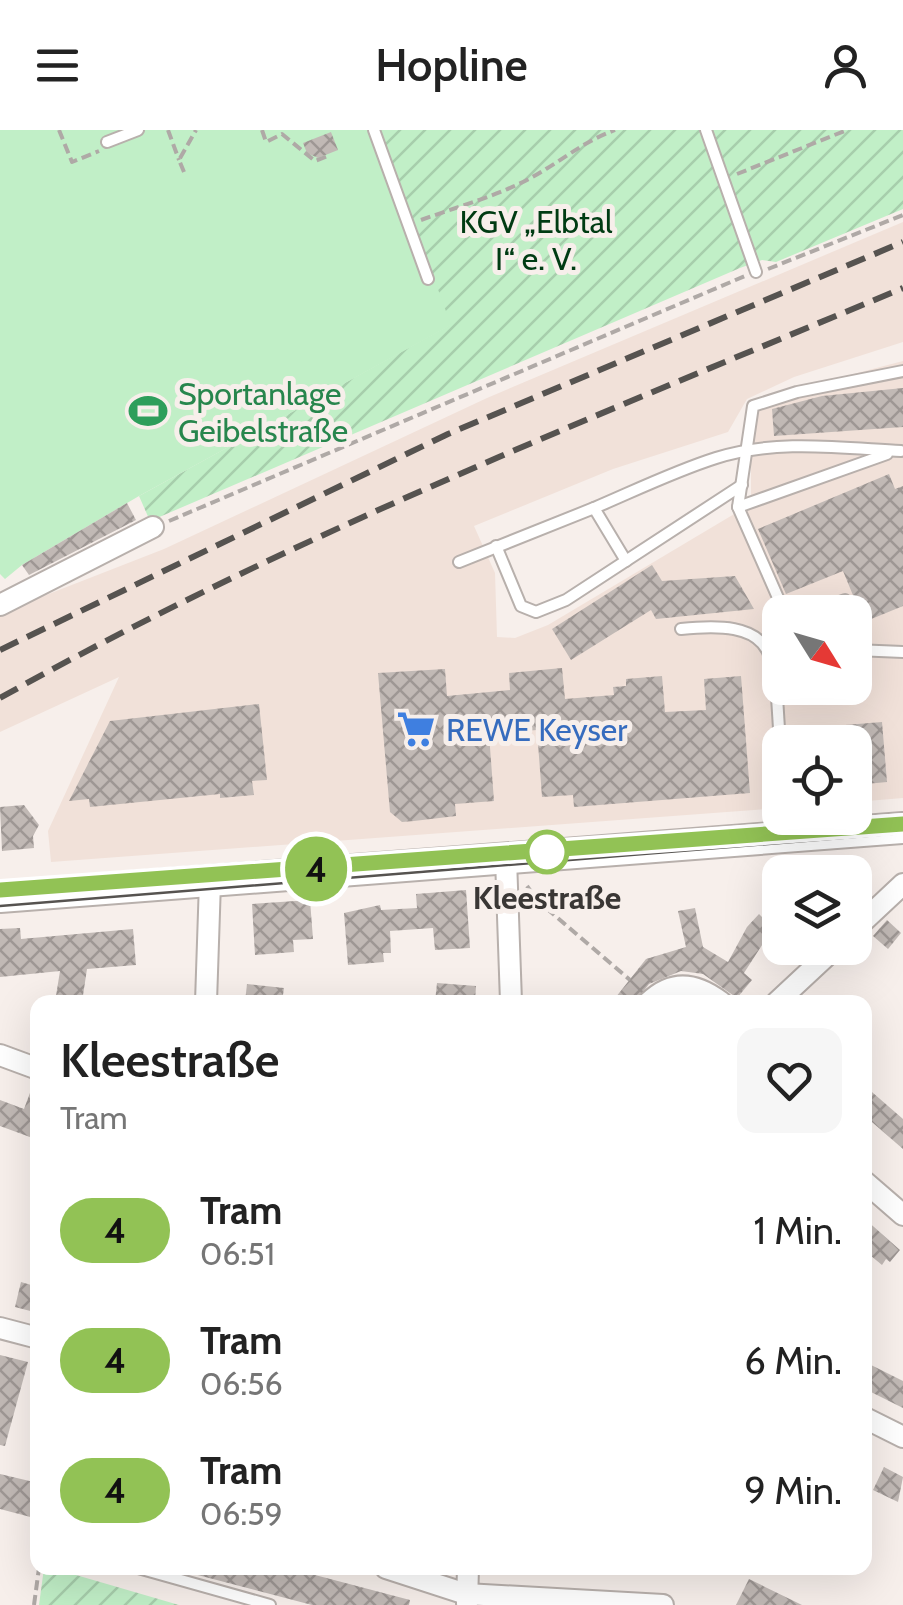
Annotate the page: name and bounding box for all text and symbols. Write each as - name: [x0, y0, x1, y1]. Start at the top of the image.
- icon: menu: [30, 38, 85, 93]
- text: Hopline: [375, 38, 528, 92]
- icon: person: [818, 38, 873, 93]
- park label: KGV „Elbtal I“ e. V.: [459, 202, 613, 278]
- place label: Sportanlage Geibelstraße: [178, 374, 348, 450]
- sports icon: Sportanlage Geibelstraße: [127, 390, 169, 432]
- north arrow: [762, 595, 872, 705]
- map controls: [762, 595, 872, 965]
- supermarket icon: REWE Keyser: [395, 708, 437, 750]
- place label: REWE Keyser: [446, 710, 628, 749]
- button: locate: [762, 725, 872, 835]
- marker: Kleestraße: [526, 831, 568, 873]
- line badge: 4: [284, 836, 348, 902]
- text: 4: [305, 848, 327, 891]
- button: layers: [762, 855, 872, 965]
- place label: Kleestraße: [473, 878, 621, 917]
- button: heart: [737, 1028, 842, 1133]
- text: Kleestraße: [60, 1031, 279, 1089]
- text: Tram: [60, 1098, 128, 1137]
- text: Tram: [200, 1187, 282, 1234]
- text: 1 Min.: [753, 1207, 842, 1254]
- text: 4: [104, 1209, 126, 1252]
- text: 06:51: [200, 1234, 275, 1273]
- text: Tram: [200, 1317, 282, 1364]
- text: 6 Min.: [744, 1337, 842, 1384]
- text: 4: [104, 1339, 126, 1382]
- text: 06:56: [200, 1364, 283, 1403]
- text: Tram: [200, 1447, 282, 1494]
- text: 9 Min.: [744, 1467, 842, 1514]
- text: 4: [104, 1469, 126, 1512]
- text: 06:59: [200, 1494, 283, 1533]

